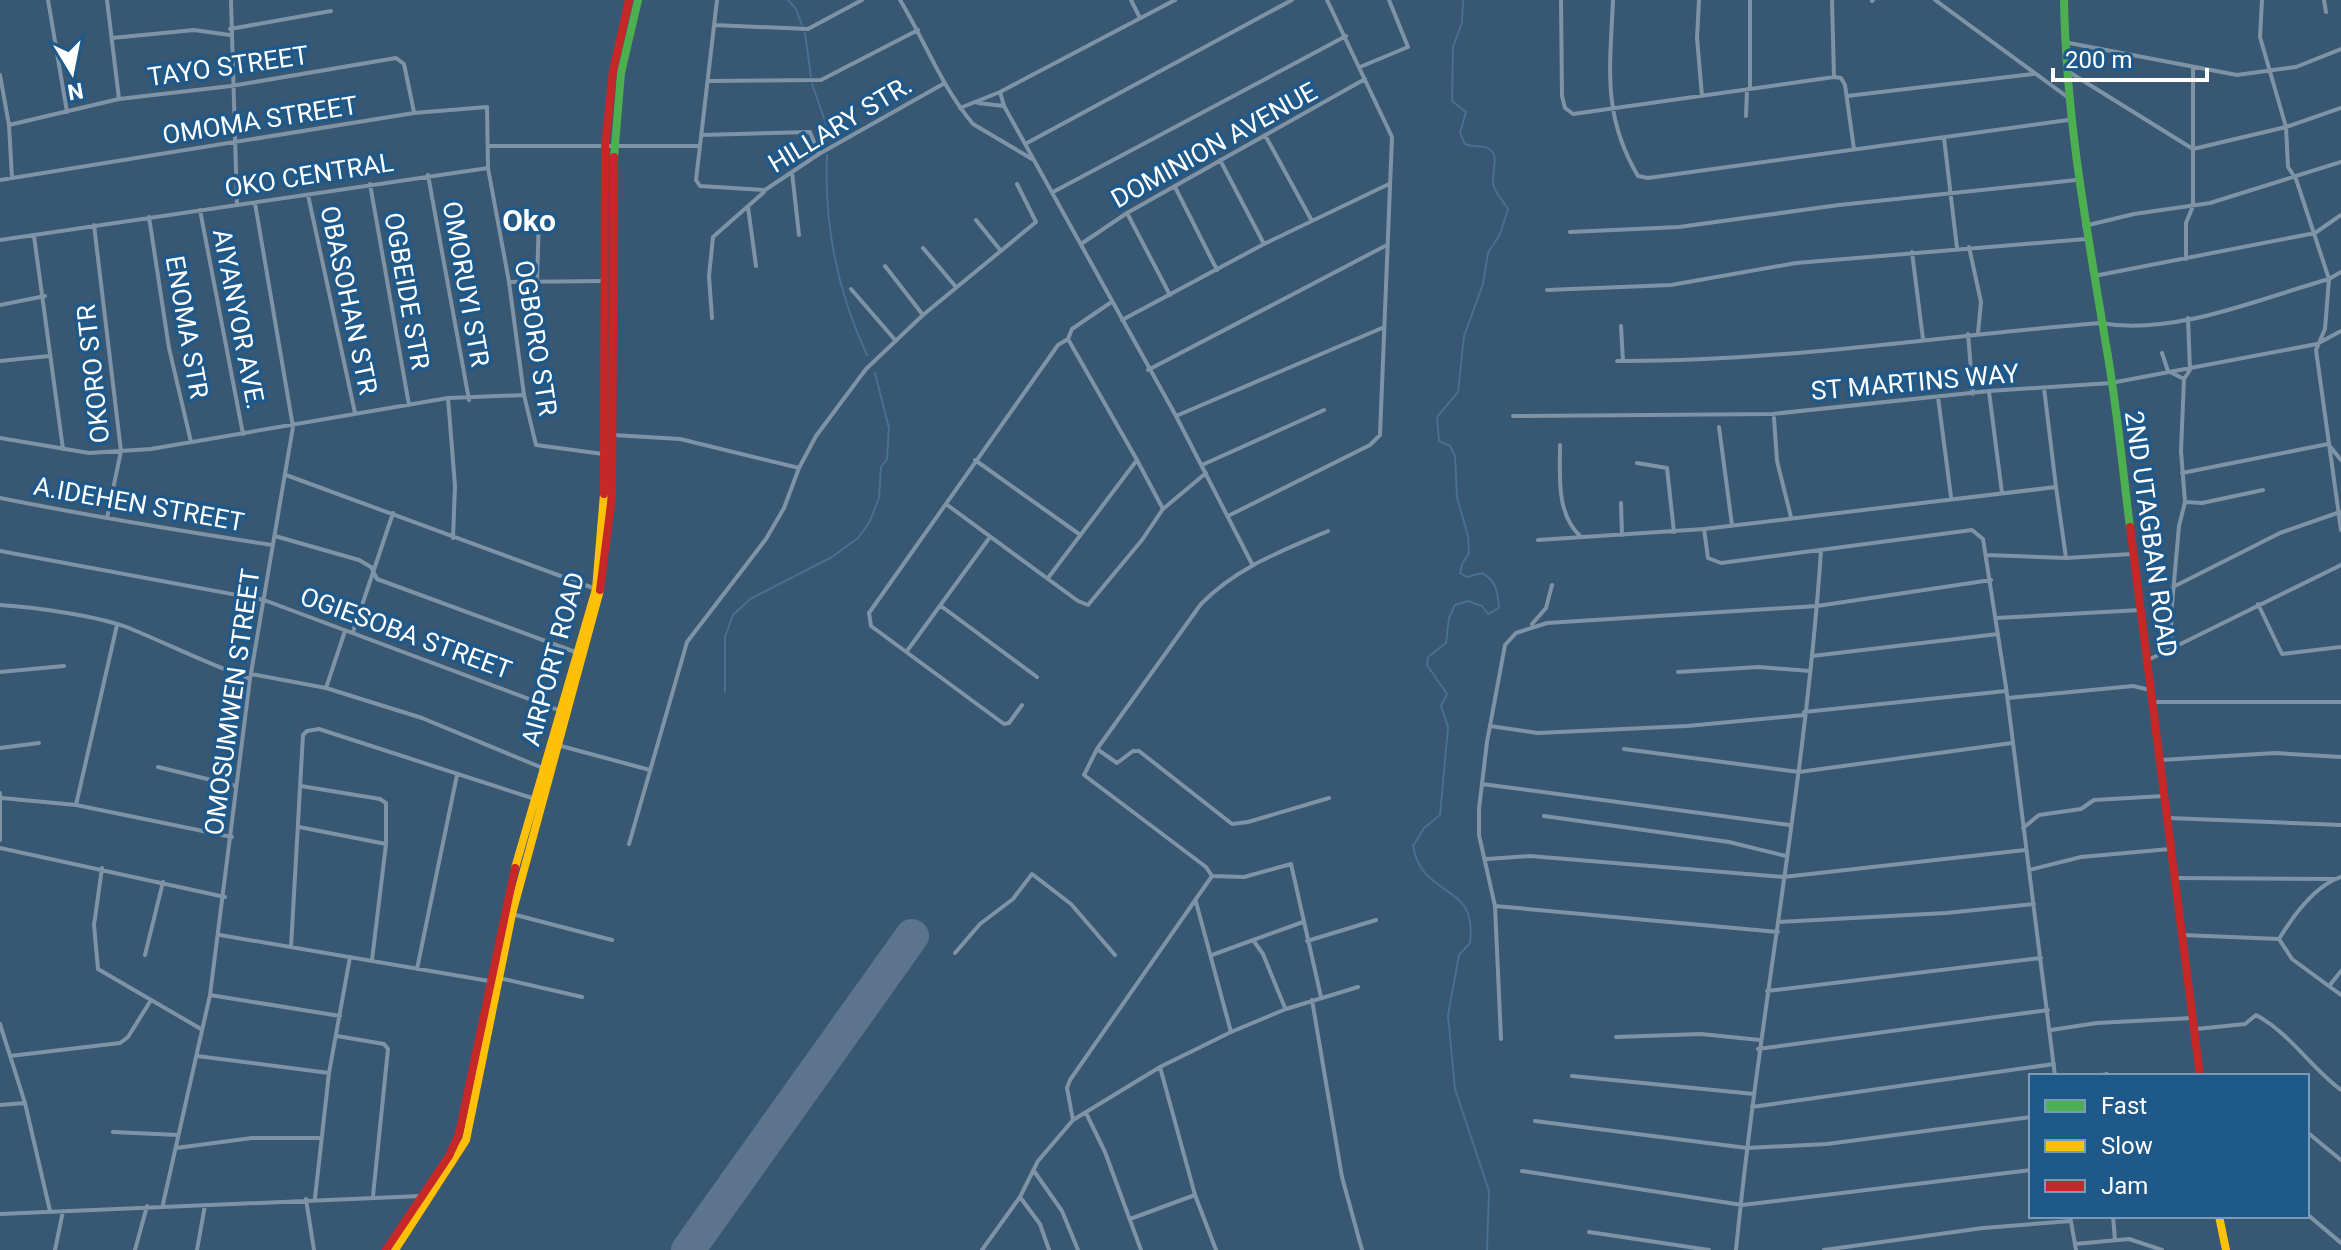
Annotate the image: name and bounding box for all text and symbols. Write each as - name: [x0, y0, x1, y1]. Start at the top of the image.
- north arrow: [32, 32, 112, 112]
- scale bar: [2053, 32, 2207, 82]
- street label: TAYO STREET: [146, 40, 310, 92]
- text: 200 m: [2065, 46, 2132, 74]
- street label: HILLARY STR.: [763, 69, 917, 179]
- street label: DOMINION AVENUE: [1106, 76, 1322, 214]
- text: N: [66, 78, 85, 105]
- street label: OMOMA STREET: [160, 90, 360, 150]
- street label: OKO CENTRAL: [222, 147, 396, 203]
- street label: OMORUYI STR: [437, 199, 495, 369]
- street label: OBASOHAN STR: [314, 203, 384, 397]
- district label: Oko: [502, 203, 556, 238]
- street label: OGBEIDE STR: [378, 210, 436, 372]
- street label: AIYANYOR AVE.: [207, 226, 271, 412]
- street label: ENOMA STR: [160, 253, 214, 401]
- street label: OGBORO STR: [509, 258, 563, 418]
- street label: OKORO STR: [71, 303, 115, 445]
- street label: ST MARTINS WAY: [1810, 358, 2021, 406]
- street label: 2ND UTAGBAN ROAD: [2119, 409, 2183, 659]
- street label: A.IDEHEN STREET: [31, 471, 247, 537]
- street label: OMOSUMWEN STREET: [198, 567, 266, 837]
- street label: AIRPORT ROAD: [515, 569, 591, 749]
- street label: OGIESOBA STREET: [296, 581, 516, 685]
- legend: [2029, 1074, 2309, 1218]
- text: Fast: [2101, 1092, 2147, 1120]
- text: Slow: [2101, 1132, 2153, 1160]
- text: Jam: [2101, 1172, 2148, 1200]

